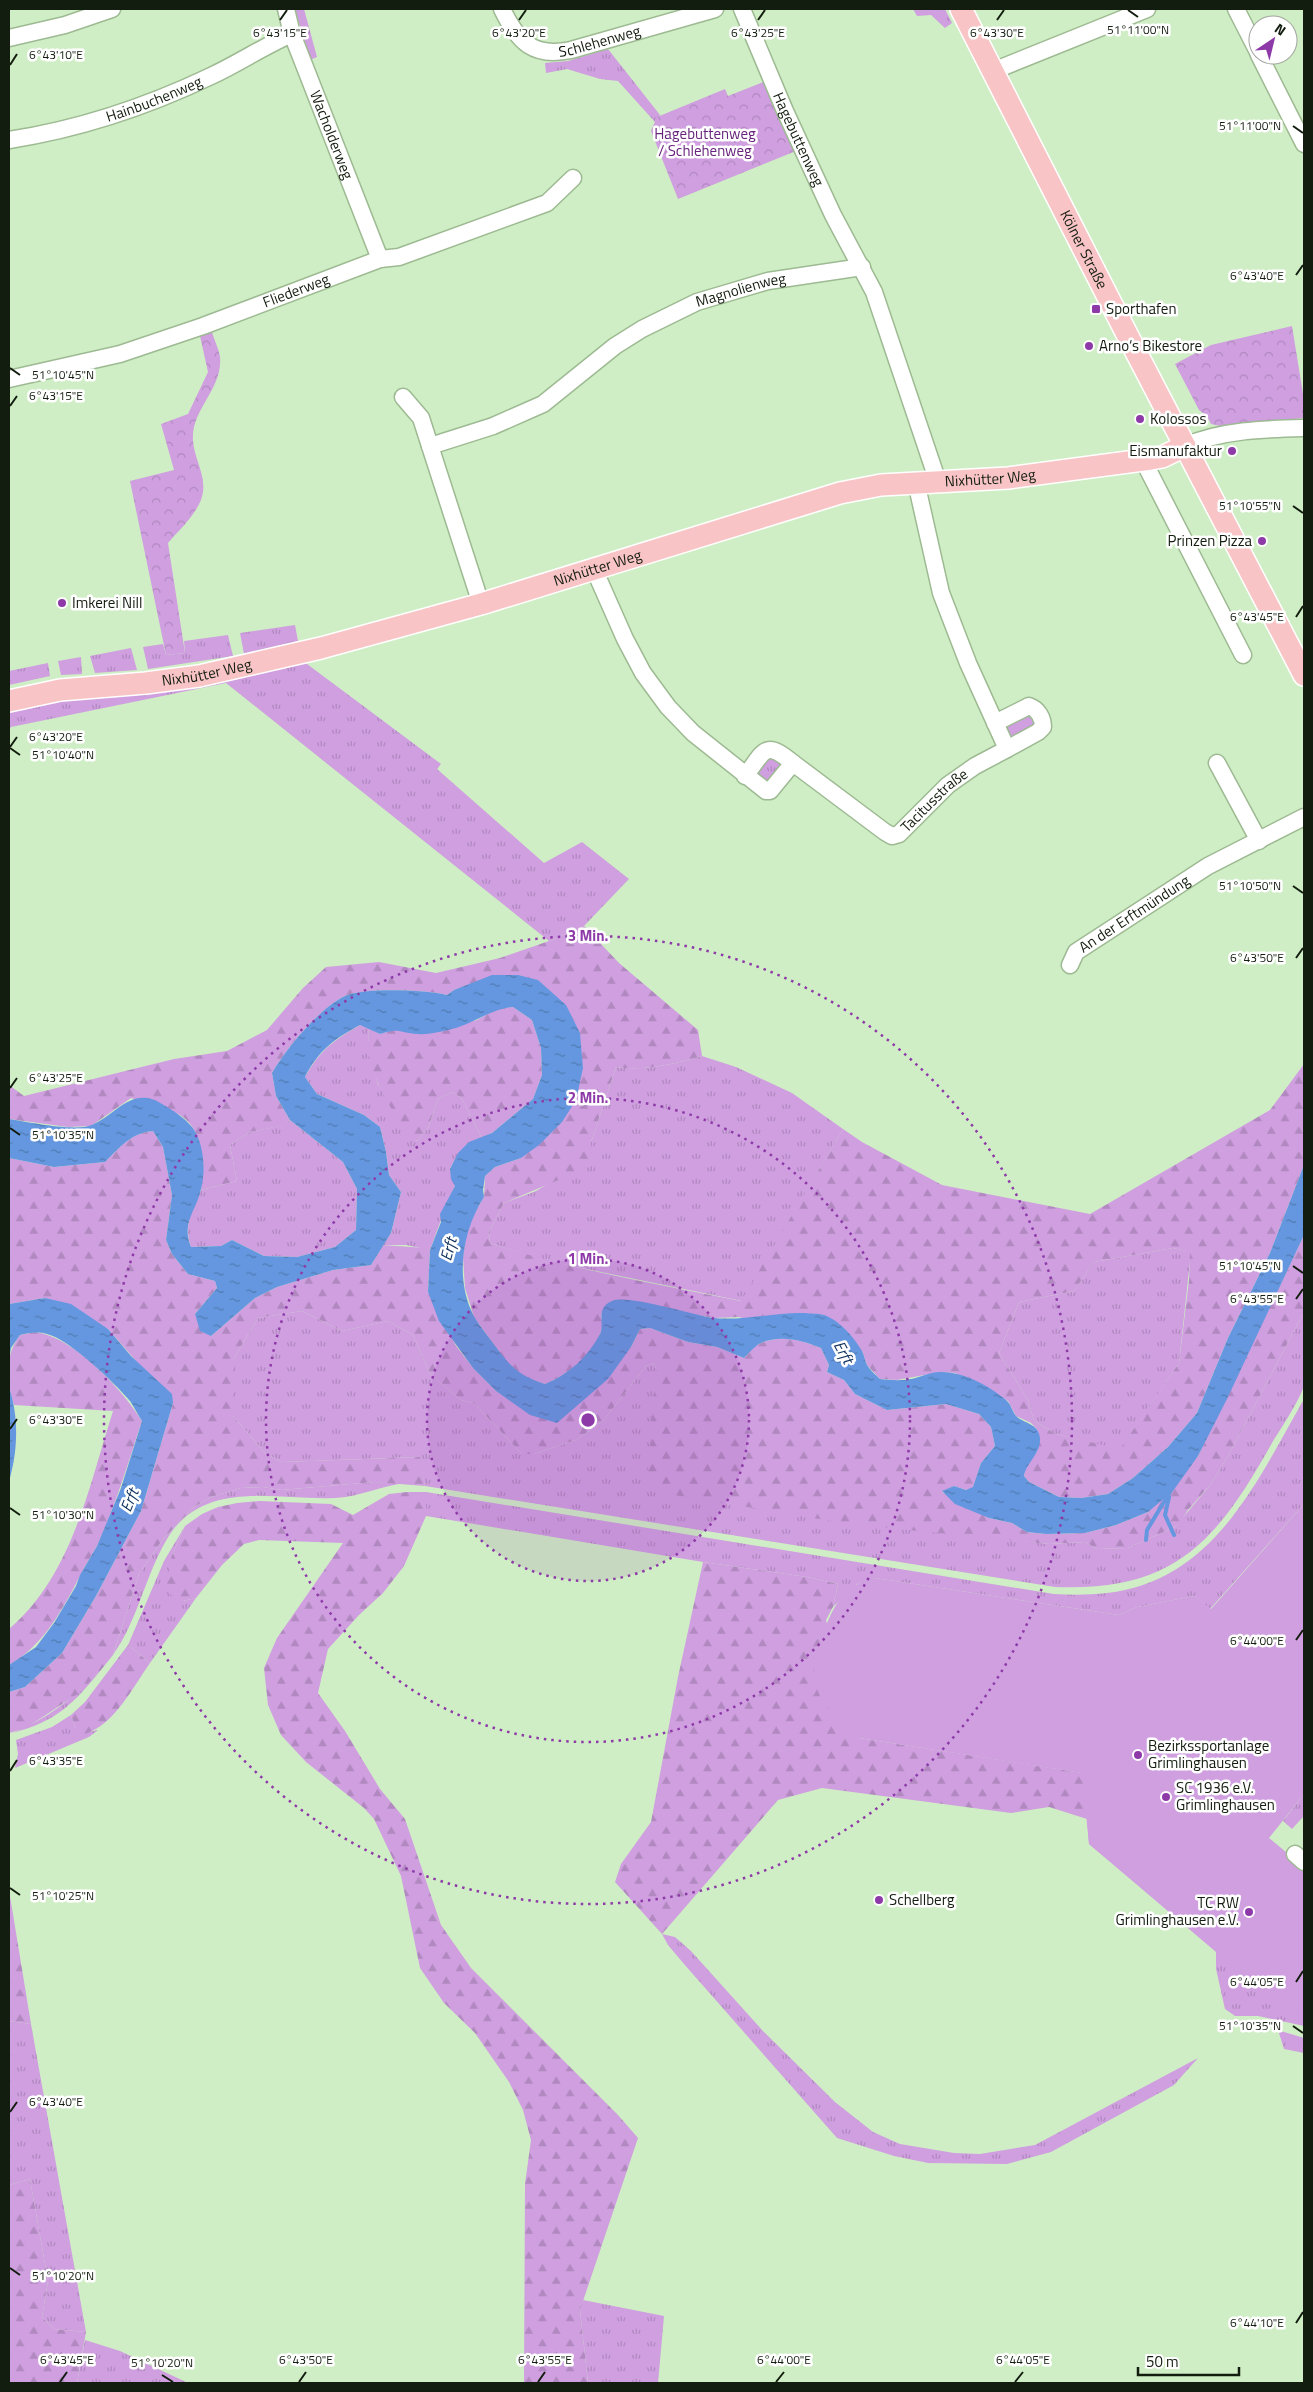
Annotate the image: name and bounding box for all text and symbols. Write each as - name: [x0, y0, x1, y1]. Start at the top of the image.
- north arrow: [1248, 15, 1298, 65]
- text: N: [1271, 18, 1291, 40]
- street label: Schlehenweg: [557, 19, 643, 63]
- text: 51°11'00"N: [1107, 20, 1169, 39]
- text: 6°43'15"E: [253, 23, 307, 42]
- text: 6°43'20"E: [492, 23, 546, 42]
- text: 6°43'25"E: [731, 23, 785, 42]
- text: 6°43'30"E: [970, 23, 1024, 42]
- text: 6°43'10"E: [29, 45, 83, 64]
- street label: Hainbuchenweg: [103, 70, 206, 128]
- street label: Wacholderweg: [304, 87, 360, 183]
- street label: Hagebuttenweg: [767, 88, 830, 190]
- text: 51°11'00"N: [1219, 116, 1281, 135]
- park label: Hagebuttenweg / Schlehenweg: [654, 122, 756, 162]
- street label: Kölner Straße: [1054, 206, 1114, 293]
- street label: Magnolienweg: [693, 266, 788, 313]
- text: 6°43'40"E: [1230, 266, 1284, 285]
- street label: Fliederweg: [259, 267, 333, 313]
- place label: Sporthafen: [1106, 297, 1176, 320]
- marker: Sporthafen: [1090, 303, 1102, 315]
- place label: Arno‘s Bikestore: [1099, 334, 1202, 357]
- marker: Arno‘s Bikestore: [1083, 340, 1095, 352]
- text: 51°10'45"N: [32, 365, 94, 384]
- text: 6°43'15"E: [29, 386, 83, 405]
- place label: Kolossos: [1150, 407, 1206, 430]
- marker: Kolossos: [1134, 413, 1146, 425]
- place label: Eismanufaktur: [1129, 439, 1222, 462]
- marker: Eismanufaktur: [1226, 445, 1238, 457]
- street label: Nixhütter Weg: [944, 462, 1037, 492]
- text: 51°10'55"N: [1219, 496, 1281, 515]
- place label: Prinzen Pizza: [1168, 529, 1252, 552]
- marker: Prinzen Pizza: [1256, 535, 1268, 547]
- street label: Nixhütter Weg: [550, 543, 645, 592]
- place label: Imkerei Nill: [72, 591, 142, 614]
- marker: Imkerei Nill: [56, 597, 68, 609]
- text: 6°43'45"E: [1230, 607, 1284, 626]
- street label: Nixhütter Weg: [160, 652, 254, 692]
- text: 6°43'20"E: [29, 727, 83, 746]
- text: 51°10'40"N: [32, 745, 94, 764]
- street label: Tacitusstraße: [895, 762, 973, 837]
- street label: An der Erftmündung: [1074, 869, 1194, 958]
- text: 51°10'50"N: [1219, 876, 1281, 895]
- text: 3 Min.: [568, 924, 608, 947]
- text: 6°43'50"E: [1230, 948, 1284, 967]
- text: 6°43'25"E: [29, 1068, 83, 1087]
- text: 2 Min.: [568, 1086, 608, 1109]
- text: 51°10'35"N: [32, 1125, 94, 1144]
- water label: Erft: [433, 1233, 463, 1263]
- text: 1 Min.: [568, 1247, 608, 1270]
- text: 51°10'45"N: [1219, 1256, 1281, 1275]
- text: 6°43'55"E: [1230, 1289, 1284, 1308]
- water label: Erft: [828, 1336, 861, 1370]
- text: 6°43'30"E: [29, 1410, 83, 1429]
- centre of rings: [579, 1411, 597, 1429]
- water label: Erft: [114, 1483, 145, 1515]
- text: 51°10'30"N: [32, 1505, 94, 1524]
- text: 6°44'00"E: [1230, 1631, 1284, 1650]
- place label: Bezirkssportanlage Grimlinghausen: [1148, 1734, 1269, 1774]
- marker: Bezirkssportanlage Grimlinghausen: [1132, 1749, 1144, 1761]
- text: 6°43'35"E: [29, 1751, 83, 1770]
- place label: SC 1936 e.V. Grimlinghausen: [1176, 1776, 1275, 1816]
- marker: SC 1936 e.V. Grimlinghausen: [1160, 1791, 1172, 1803]
- text: 51°10'25"N: [32, 1886, 94, 1905]
- place label: Schellberg: [889, 1888, 955, 1911]
- place label: TC RW Grimlinghausen e.V.: [1116, 1891, 1239, 1931]
- marker: Schellberg: [873, 1894, 885, 1906]
- marker: TC RW Grimlinghausen e.V.: [1243, 1906, 1255, 1918]
- text: 6°44'05"E: [1230, 1972, 1284, 1991]
- text: 51°10'35"N: [1219, 2016, 1281, 2035]
- text: 6°43'40"E: [29, 2092, 83, 2111]
- text: 51°10'20"N: [32, 2266, 94, 2285]
- text: 6°44'10"E: [1230, 2313, 1284, 2332]
- scale bar: [1138, 2344, 1239, 2376]
- text: 6°43'45"E: [40, 2350, 94, 2369]
- text: 6°43'50"E: [279, 2350, 333, 2369]
- text: 6°43'55"E: [518, 2350, 572, 2369]
- text: 6°44'00"E: [757, 2350, 811, 2369]
- text: 6°44'05"E: [996, 2350, 1050, 2369]
- text: 50 m: [1146, 2350, 1179, 2373]
- text: 51°10'20"N: [131, 2353, 193, 2372]

